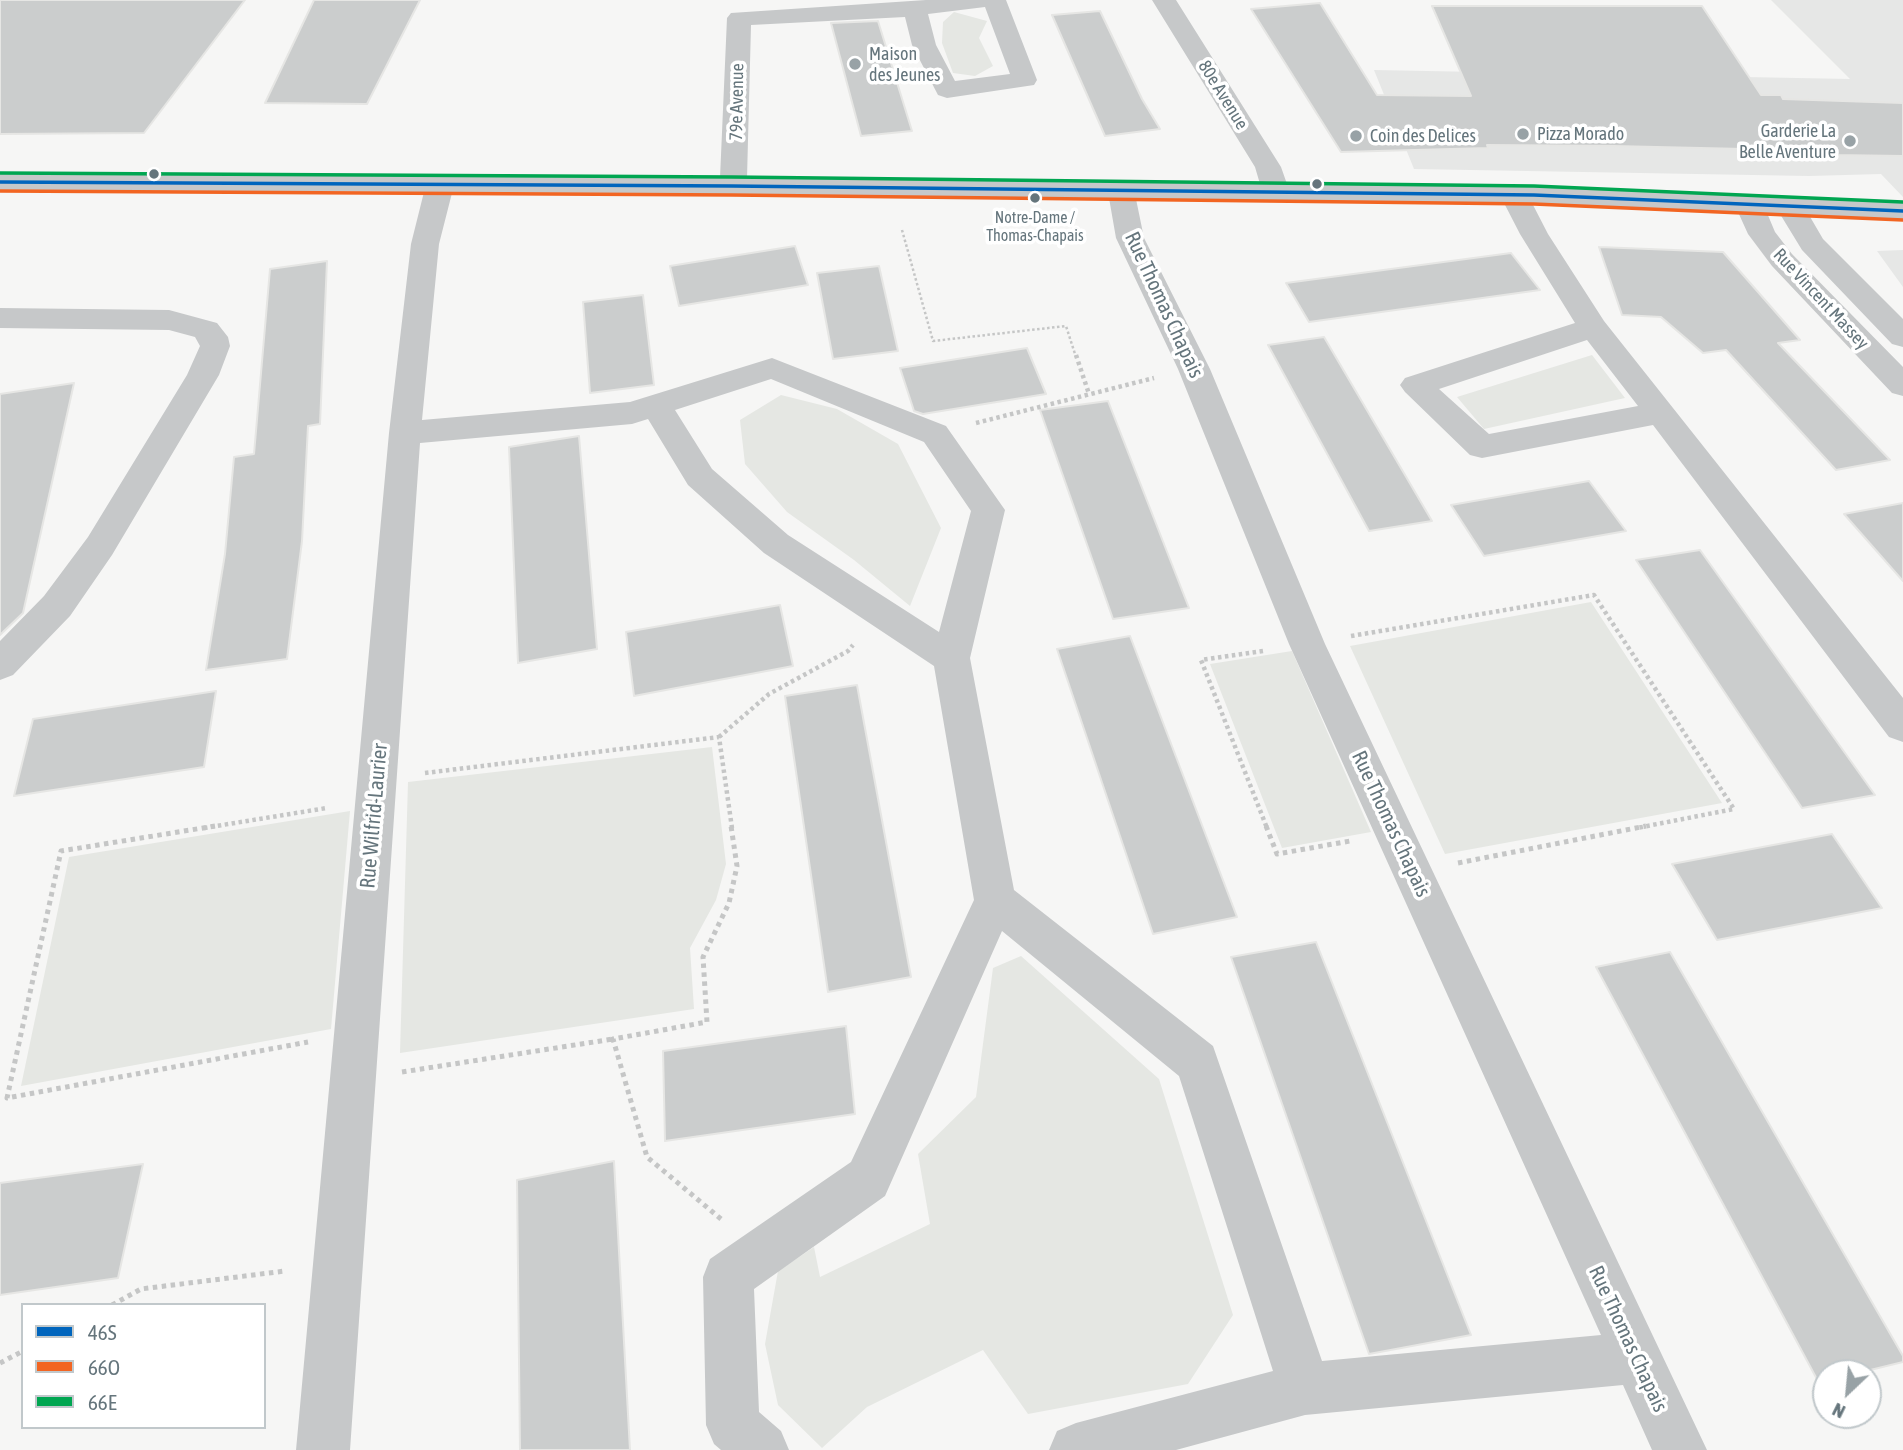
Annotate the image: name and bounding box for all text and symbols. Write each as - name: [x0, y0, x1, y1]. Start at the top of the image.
- place label: Maison des Jeunes: [869, 43, 940, 86]
- marker: Maison des Jeunes: [847, 56, 863, 72]
- street label: 80e Avenue: [1193, 56, 1253, 134]
- street label: 79e Avenue: [726, 63, 748, 141]
- place label: Garderie La Belle Aventure: [1739, 120, 1836, 162]
- place label: Pizza Morado: [1537, 123, 1624, 145]
- place label: Coin des Delices: [1370, 125, 1476, 147]
- marker: Pizza Morado: [1515, 126, 1531, 142]
- marker: Coin des Delices: [1348, 128, 1364, 144]
- marker: Garderie La Belle Aventure: [1842, 133, 1858, 149]
- unlabelled marker: [147, 167, 161, 181]
- unlabelled marker: [1310, 177, 1324, 191]
- marker: Notre-Dame / Thomas-Chapais: [1028, 191, 1042, 205]
- place label: Notre-Dame / Thomas-Chapais: [986, 208, 1084, 246]
- street label: Rue Thomas Chapais: [1119, 228, 1209, 382]
- street label: Rue Vincent Massey: [1769, 244, 1873, 354]
- street label: Rue Wilfrid-Laurier: [355, 742, 393, 890]
- street label: Rue Thomas Chapais: [1346, 747, 1436, 901]
- street label: Rue Thomas Chapais: [1583, 1262, 1673, 1416]
- legend: [21, 1303, 266, 1429]
- text: 46S: [88, 1320, 117, 1344]
- text: 66O: [88, 1355, 120, 1379]
- north arrow: [1812, 1359, 1882, 1429]
- text: 66E: [88, 1390, 117, 1414]
- text: N: [1829, 1399, 1849, 1423]

